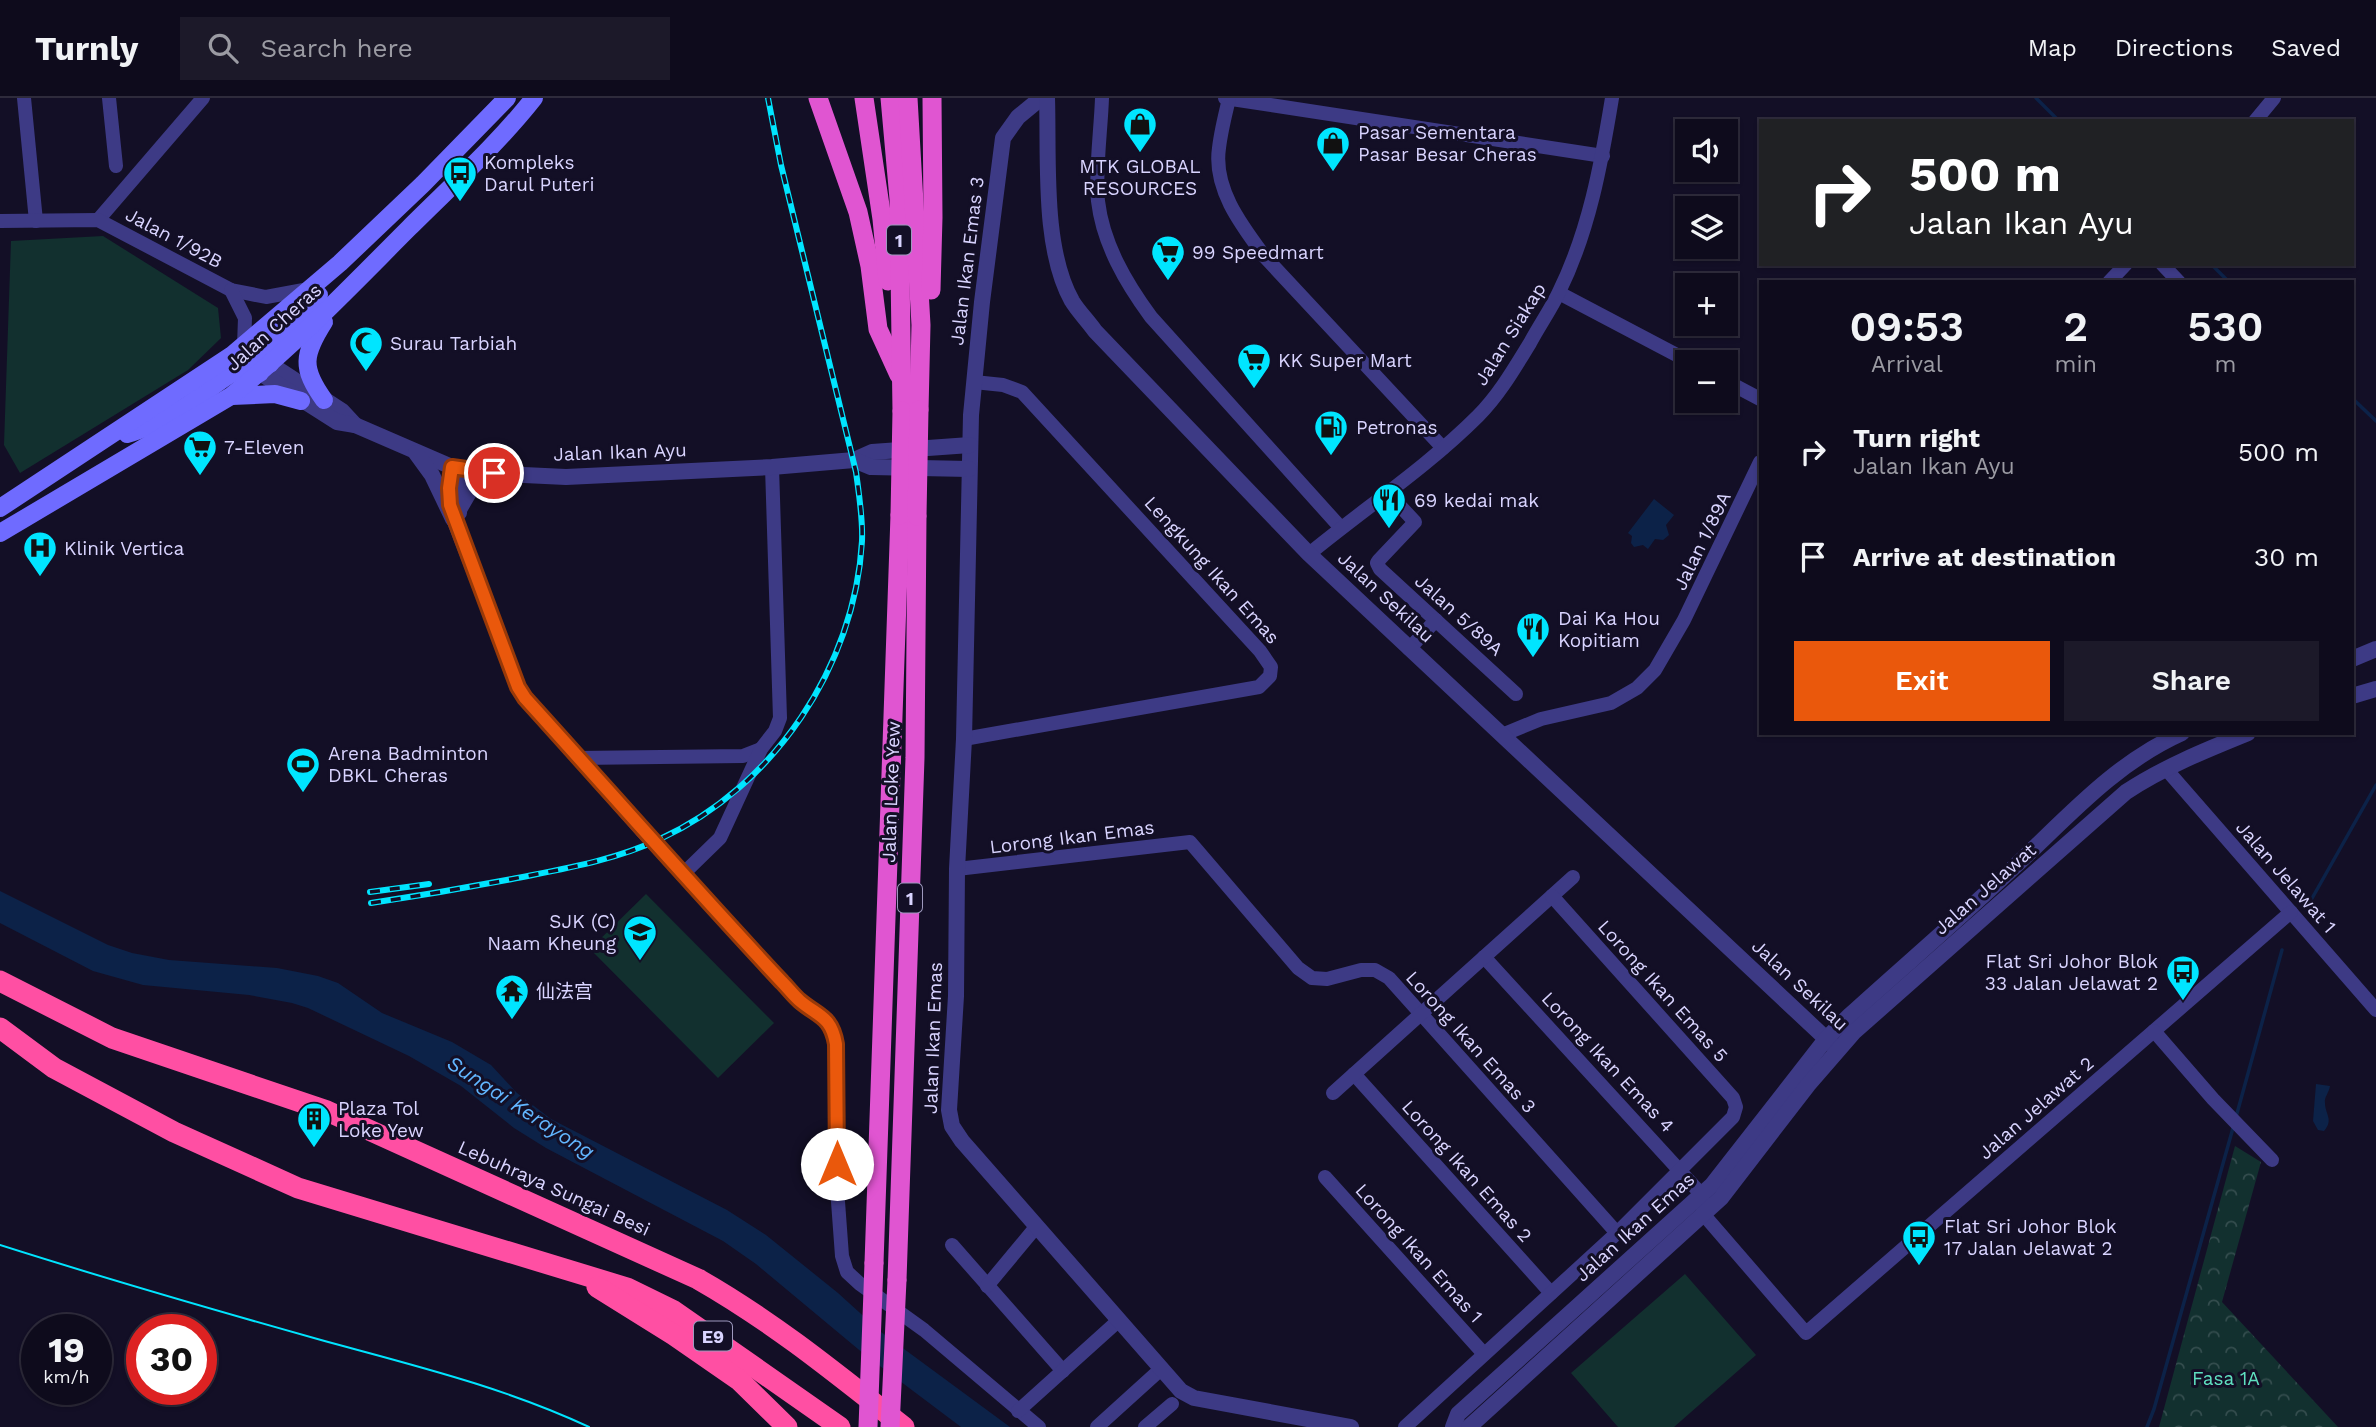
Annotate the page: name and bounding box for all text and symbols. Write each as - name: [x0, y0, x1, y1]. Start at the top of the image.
- search box: [180, 17, 670, 80]
- text: Turnly: [35, 29, 138, 68]
- icon: search: [204, 29, 242, 67]
- text: Search here: [260, 33, 413, 63]
- text: Map: [2028, 34, 2077, 62]
- text: Directions: [2115, 34, 2233, 62]
- text: Saved: [2271, 34, 2341, 62]
- shop icon: MTK GLOBAL RESOURCES: [1121, 105, 1159, 154]
- map controls: [1675, 119, 1738, 413]
- button: sound: [1675, 119, 1738, 182]
- place label: Pasar Sementara Pasar Besar Cheras: [1358, 121, 1537, 166]
- shop icon: Pasar Sementara Pasar Besar Cheras: [1314, 124, 1352, 173]
- text: 500 m: [1909, 145, 2061, 203]
- icon: right: [1794, 147, 1885, 238]
- place label: Kompleks Darul Puteri: [484, 151, 595, 196]
- bus stop icon: Kompleks Darul Puteri: [441, 154, 479, 203]
- place label: MTK GLOBAL RESOURCES: [1079, 155, 1201, 200]
- street label: Jalan Ikan Emas 3: [945, 175, 989, 347]
- button: layers: [1675, 196, 1738, 259]
- street label: Jalan 1/92B: [122, 203, 226, 273]
- text: Jalan Ikan Ayu: [1909, 204, 2134, 242]
- road number: 1: [887, 225, 911, 254]
- supermarket icon: 99 Speedmart: [1149, 233, 1187, 282]
- place label: 99 Speedmart: [1192, 241, 1324, 264]
- button: +: [1675, 273, 1738, 336]
- street label: Jalan Cheras: [222, 278, 326, 376]
- street label: Jalan Siakap: [1469, 278, 1551, 390]
- text: 09:53: [1850, 302, 1964, 351]
- text: 2: [2063, 302, 2088, 351]
- text: 530: [2187, 302, 2263, 351]
- mosque icon: Surau Tarbiah: [347, 324, 385, 373]
- place label: Surau Tarbiah: [390, 332, 517, 355]
- supermarket icon: KK Super Mart: [1235, 341, 1273, 390]
- place label: KK Super Mart: [1278, 349, 1412, 372]
- button: −: [1675, 350, 1738, 413]
- text: Arrival: [1871, 351, 1943, 378]
- text: min: [2055, 351, 2097, 378]
- text: m: [2214, 351, 2236, 378]
- fuel station icon: Petronas: [1312, 408, 1350, 457]
- place label: Petronas: [1356, 416, 1437, 439]
- text: Turn right: [1853, 423, 1980, 453]
- supermarket icon: 7-Eleven: [181, 428, 219, 477]
- icon: right: [1794, 433, 1832, 471]
- place label: 7-Eleven: [224, 436, 305, 459]
- text: 500 m: [2238, 437, 2319, 467]
- street label: Jalan Ikan Ayu: [553, 438, 687, 466]
- pin: [464, 443, 524, 503]
- text: Jalan Ikan Ayu: [1853, 453, 2015, 480]
- icon: arrive: [475, 454, 513, 492]
- restaurant icon: 69 kedai mak: [1370, 481, 1408, 530]
- street label: Jalan 1/89A: [1668, 488, 1736, 594]
- place label: 69 kedai mak: [1414, 489, 1539, 512]
- street label: Lengkung Ikan Emas: [1140, 491, 1284, 649]
- hospital icon: Klinik Vertica: [21, 529, 59, 578]
- place label: Klinik Vertica: [64, 537, 185, 560]
- icon: arrive: [1794, 538, 1832, 576]
- text: Arrive at destination: [1853, 542, 2116, 572]
- text: 30 m: [2254, 542, 2319, 572]
- street label: Jalan Sekilau: [1333, 547, 1439, 647]
- street label: Jalan 5/89A: [1410, 569, 1508, 661]
- place label: Dai Ka Hou Kopitiam: [1558, 607, 1660, 652]
- restaurant icon: Dai Ka Hou Kopitiam: [1514, 610, 1552, 659]
- button: Exit: [1794, 641, 2050, 721]
- button: Share: [2064, 641, 2319, 721]
- street label: Jalan Loke Yew: [877, 721, 905, 863]
- place label: Arena Badminton DBKL Cheras: [328, 742, 489, 787]
- sports icon: Arena Badminton DBKL Cheras: [284, 745, 322, 794]
- street label: Lorong Ikan Emas: [988, 815, 1156, 859]
- street label: Jalan Jelawat 1: [2231, 816, 2341, 938]
- street label: Jalan Jelawat: [1929, 838, 2041, 939]
- road number: 1: [898, 884, 922, 912]
- place label: SJK (C) Naam Kheung: [487, 910, 617, 955]
- school or university icon: SJK (C) Naam Kheung: [621, 913, 659, 962]
- street label: Lorong Ikan Emas 5: [1593, 915, 1733, 1067]
- street label: Jalan Sekilau: [1747, 935, 1853, 1035]
- place label: Flat Sri Johor Blok 33 Jalan Jelawat 2: [1985, 950, 2158, 995]
- bus stop icon: Flat Sri Johor Blok 33 Jalan Jelawat 2: [2164, 953, 2202, 1002]
- street label: Jalan Ikan Emas: [919, 962, 947, 1114]
- street label: Lorong Ikan Emas 3: [1401, 966, 1541, 1118]
- temple icon: 仙法宫: [493, 972, 531, 1021]
- place label: 仙法宫: [536, 980, 593, 1003]
- street label: Lorong Ikan Emas 4: [1537, 987, 1679, 1137]
- water label: Sungai Kerayong: [442, 1050, 600, 1164]
- street label: Jalan Jelawat 2: [1974, 1052, 2098, 1164]
- street label: Lorong Ikan Emas 2: [1397, 1095, 1537, 1247]
- place label: Plaza Tol Loke Yew: [338, 1097, 424, 1142]
- building icon: Plaza Tol Loke Yew: [295, 1100, 333, 1149]
- position arrow: [800, 1127, 874, 1201]
- street label: Lebuhraya Sungai Besi: [454, 1135, 654, 1241]
- street label: Jalan Ikan Emas: [1571, 1168, 1699, 1286]
- street label: Lorong Ikan Emas 1: [1350, 1179, 1488, 1327]
- place label: Flat Sri Johor Blok 17 Jalan Jelawat 2: [1944, 1215, 2117, 1260]
- bus stop icon: Flat Sri Johor Blok 17 Jalan Jelawat 2: [1900, 1218, 1938, 1267]
- speed limit sign: 30: [126, 1314, 217, 1405]
- road number: E9: [694, 1322, 732, 1350]
- text: 19: [48, 1329, 85, 1371]
- text: km/h: [43, 1366, 90, 1387]
- park label: Fasa 1A: [2192, 1367, 2260, 1390]

